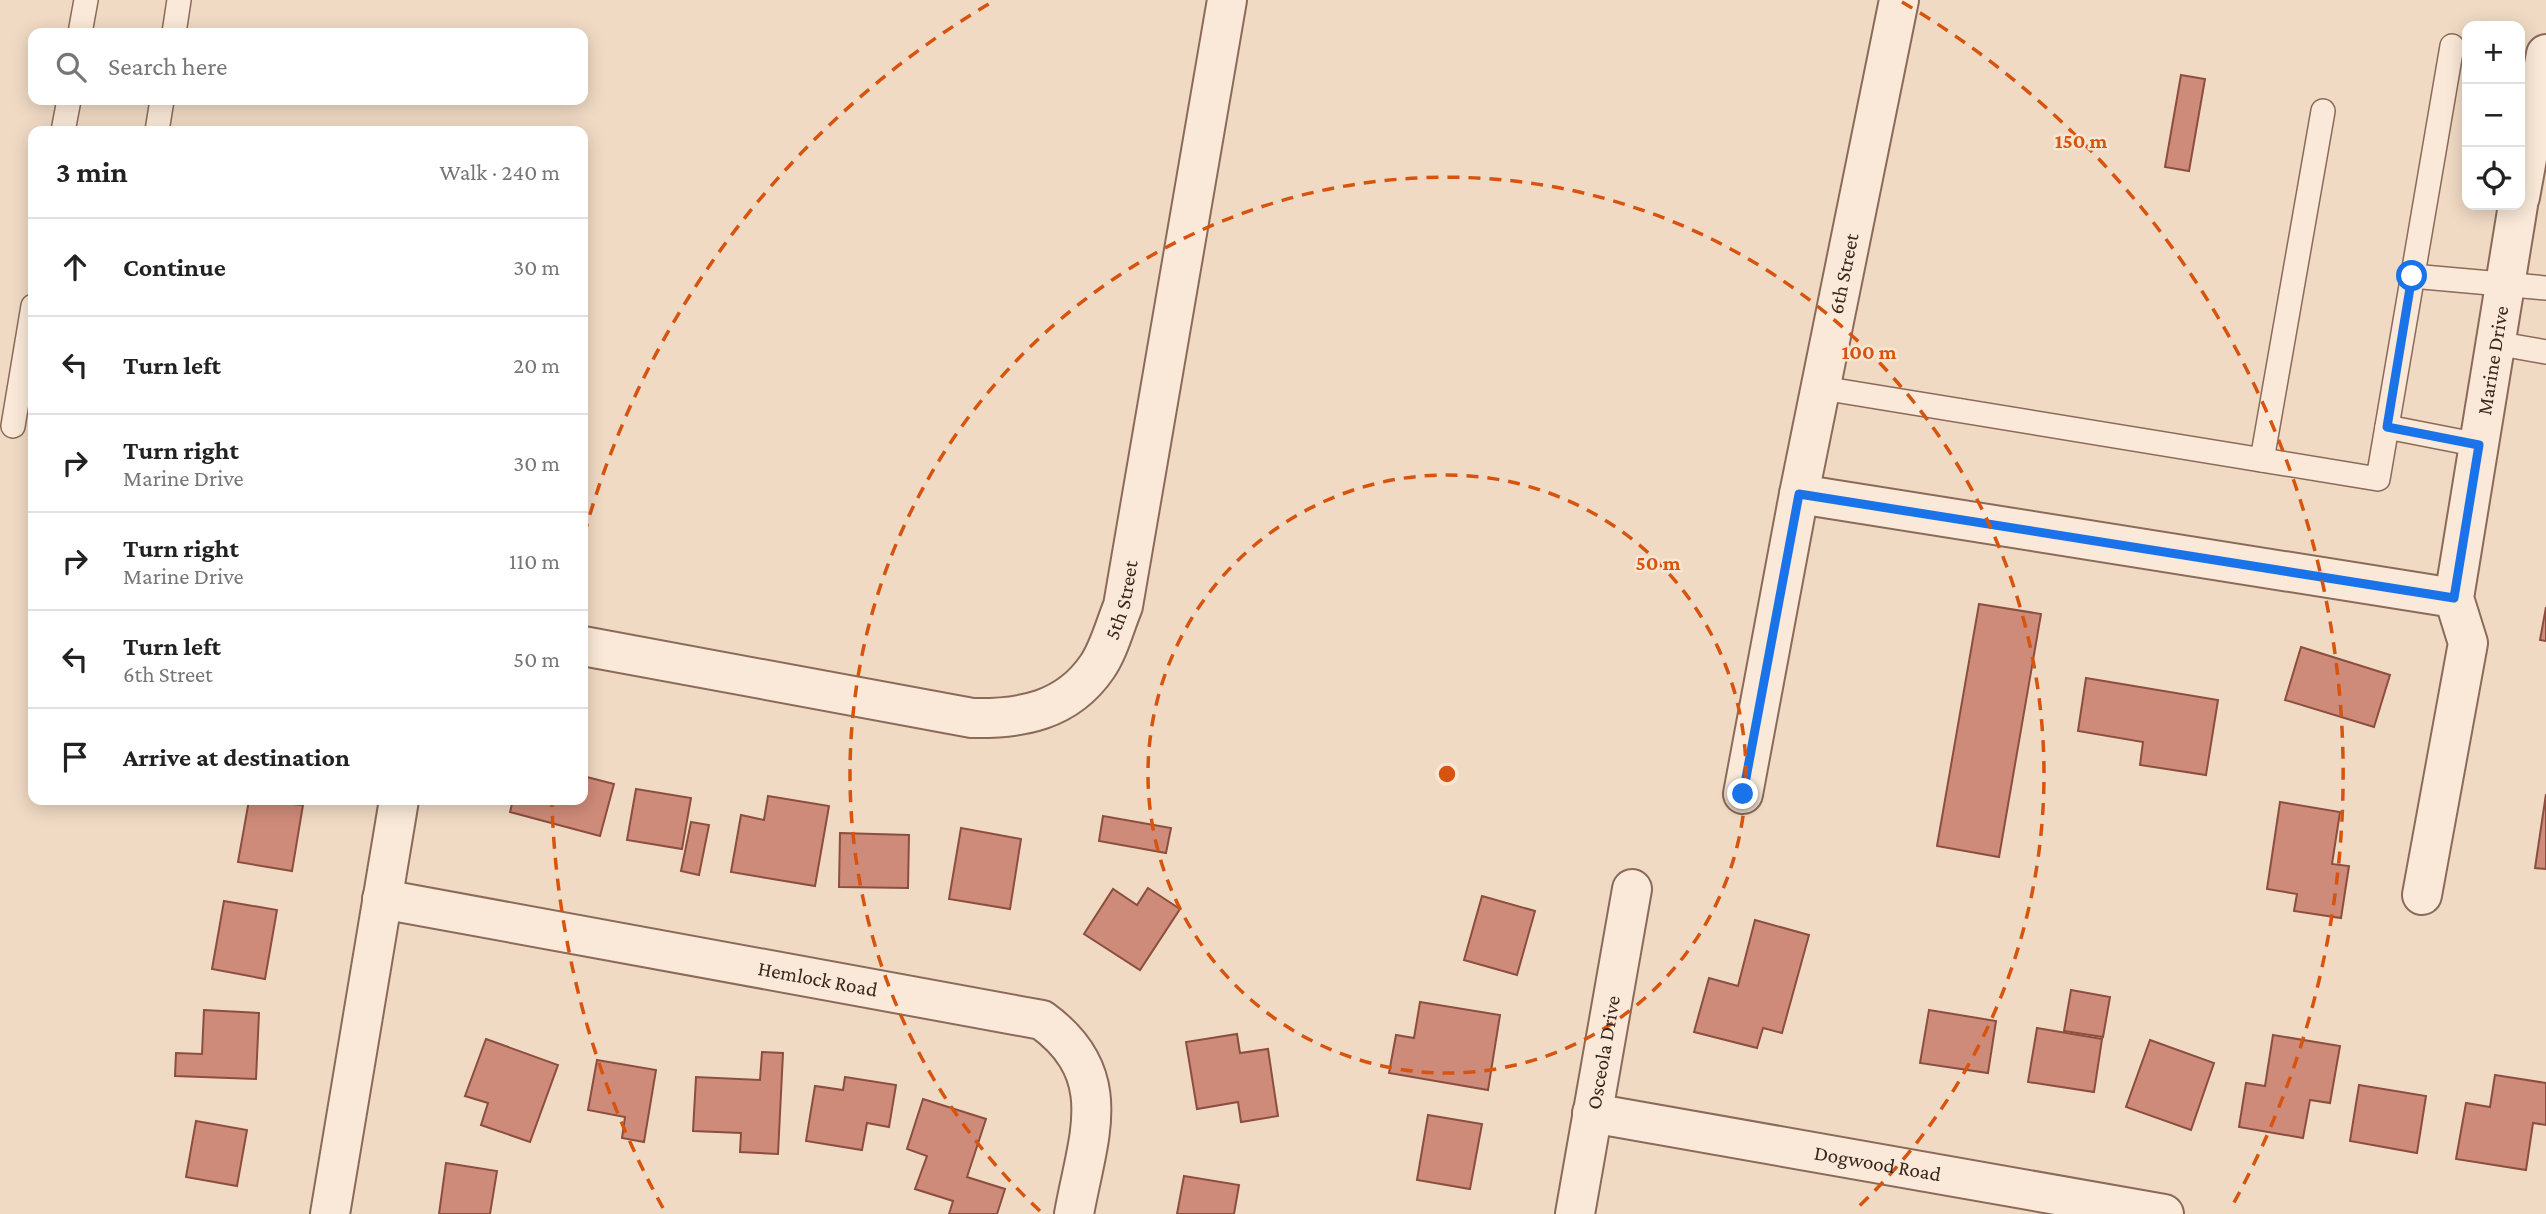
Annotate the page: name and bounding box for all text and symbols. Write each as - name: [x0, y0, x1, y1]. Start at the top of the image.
- map controls: [2462, 21, 2525, 210]
- button: +: [2462, 21, 2525, 84]
- search box: [28, 28, 588, 105]
- icon: search: [52, 48, 90, 86]
- text: Search here: [108, 52, 227, 81]
- button: −: [2462, 84, 2525, 147]
- text: 150 m: [2055, 129, 2108, 153]
- button: locate: [2462, 147, 2525, 210]
- text: 3 min: [56, 155, 128, 188]
- text: Walk · 240 m: [440, 159, 560, 185]
- street label: 6th Street: [1824, 230, 1864, 316]
- icon: ahead: [56, 248, 94, 286]
- text: Continue: [123, 253, 226, 282]
- text: 30 m: [513, 254, 560, 280]
- route start: [2396, 260, 2427, 291]
- street label: Marine Drive: [2472, 304, 2513, 417]
- text: 100 m: [1841, 340, 1897, 364]
- icon: left: [56, 346, 94, 384]
- text: Turn left: [123, 351, 221, 380]
- text: 20 m: [513, 352, 560, 378]
- text: Turn right: [123, 436, 239, 465]
- icon: right: [56, 444, 94, 482]
- text: 30 m: [513, 450, 560, 476]
- text: Marine Drive: [123, 465, 244, 491]
- text: Turn right: [123, 534, 239, 563]
- icon: right: [56, 542, 94, 580]
- text: 110 m: [509, 548, 560, 574]
- text: 50 m: [1636, 551, 1681, 575]
- street label: 5th Street: [1100, 558, 1143, 643]
- text: Marine Drive: [123, 563, 244, 589]
- text: Turn left: [123, 632, 221, 661]
- icon: left: [56, 640, 94, 678]
- text: 50 m: [513, 646, 560, 672]
- text: 6th Street: [123, 661, 213, 687]
- icon: arrive: [56, 738, 94, 776]
- text: Arrive at destination: [123, 743, 350, 772]
- centre of rings: [1435, 762, 1459, 786]
- route end: [1727, 778, 1758, 809]
- street label: Hemlock Road: [756, 956, 879, 1002]
- street label: Osceola Drive: [1582, 994, 1625, 1111]
- street label: Dogwood Road: [1812, 1140, 1943, 1186]

